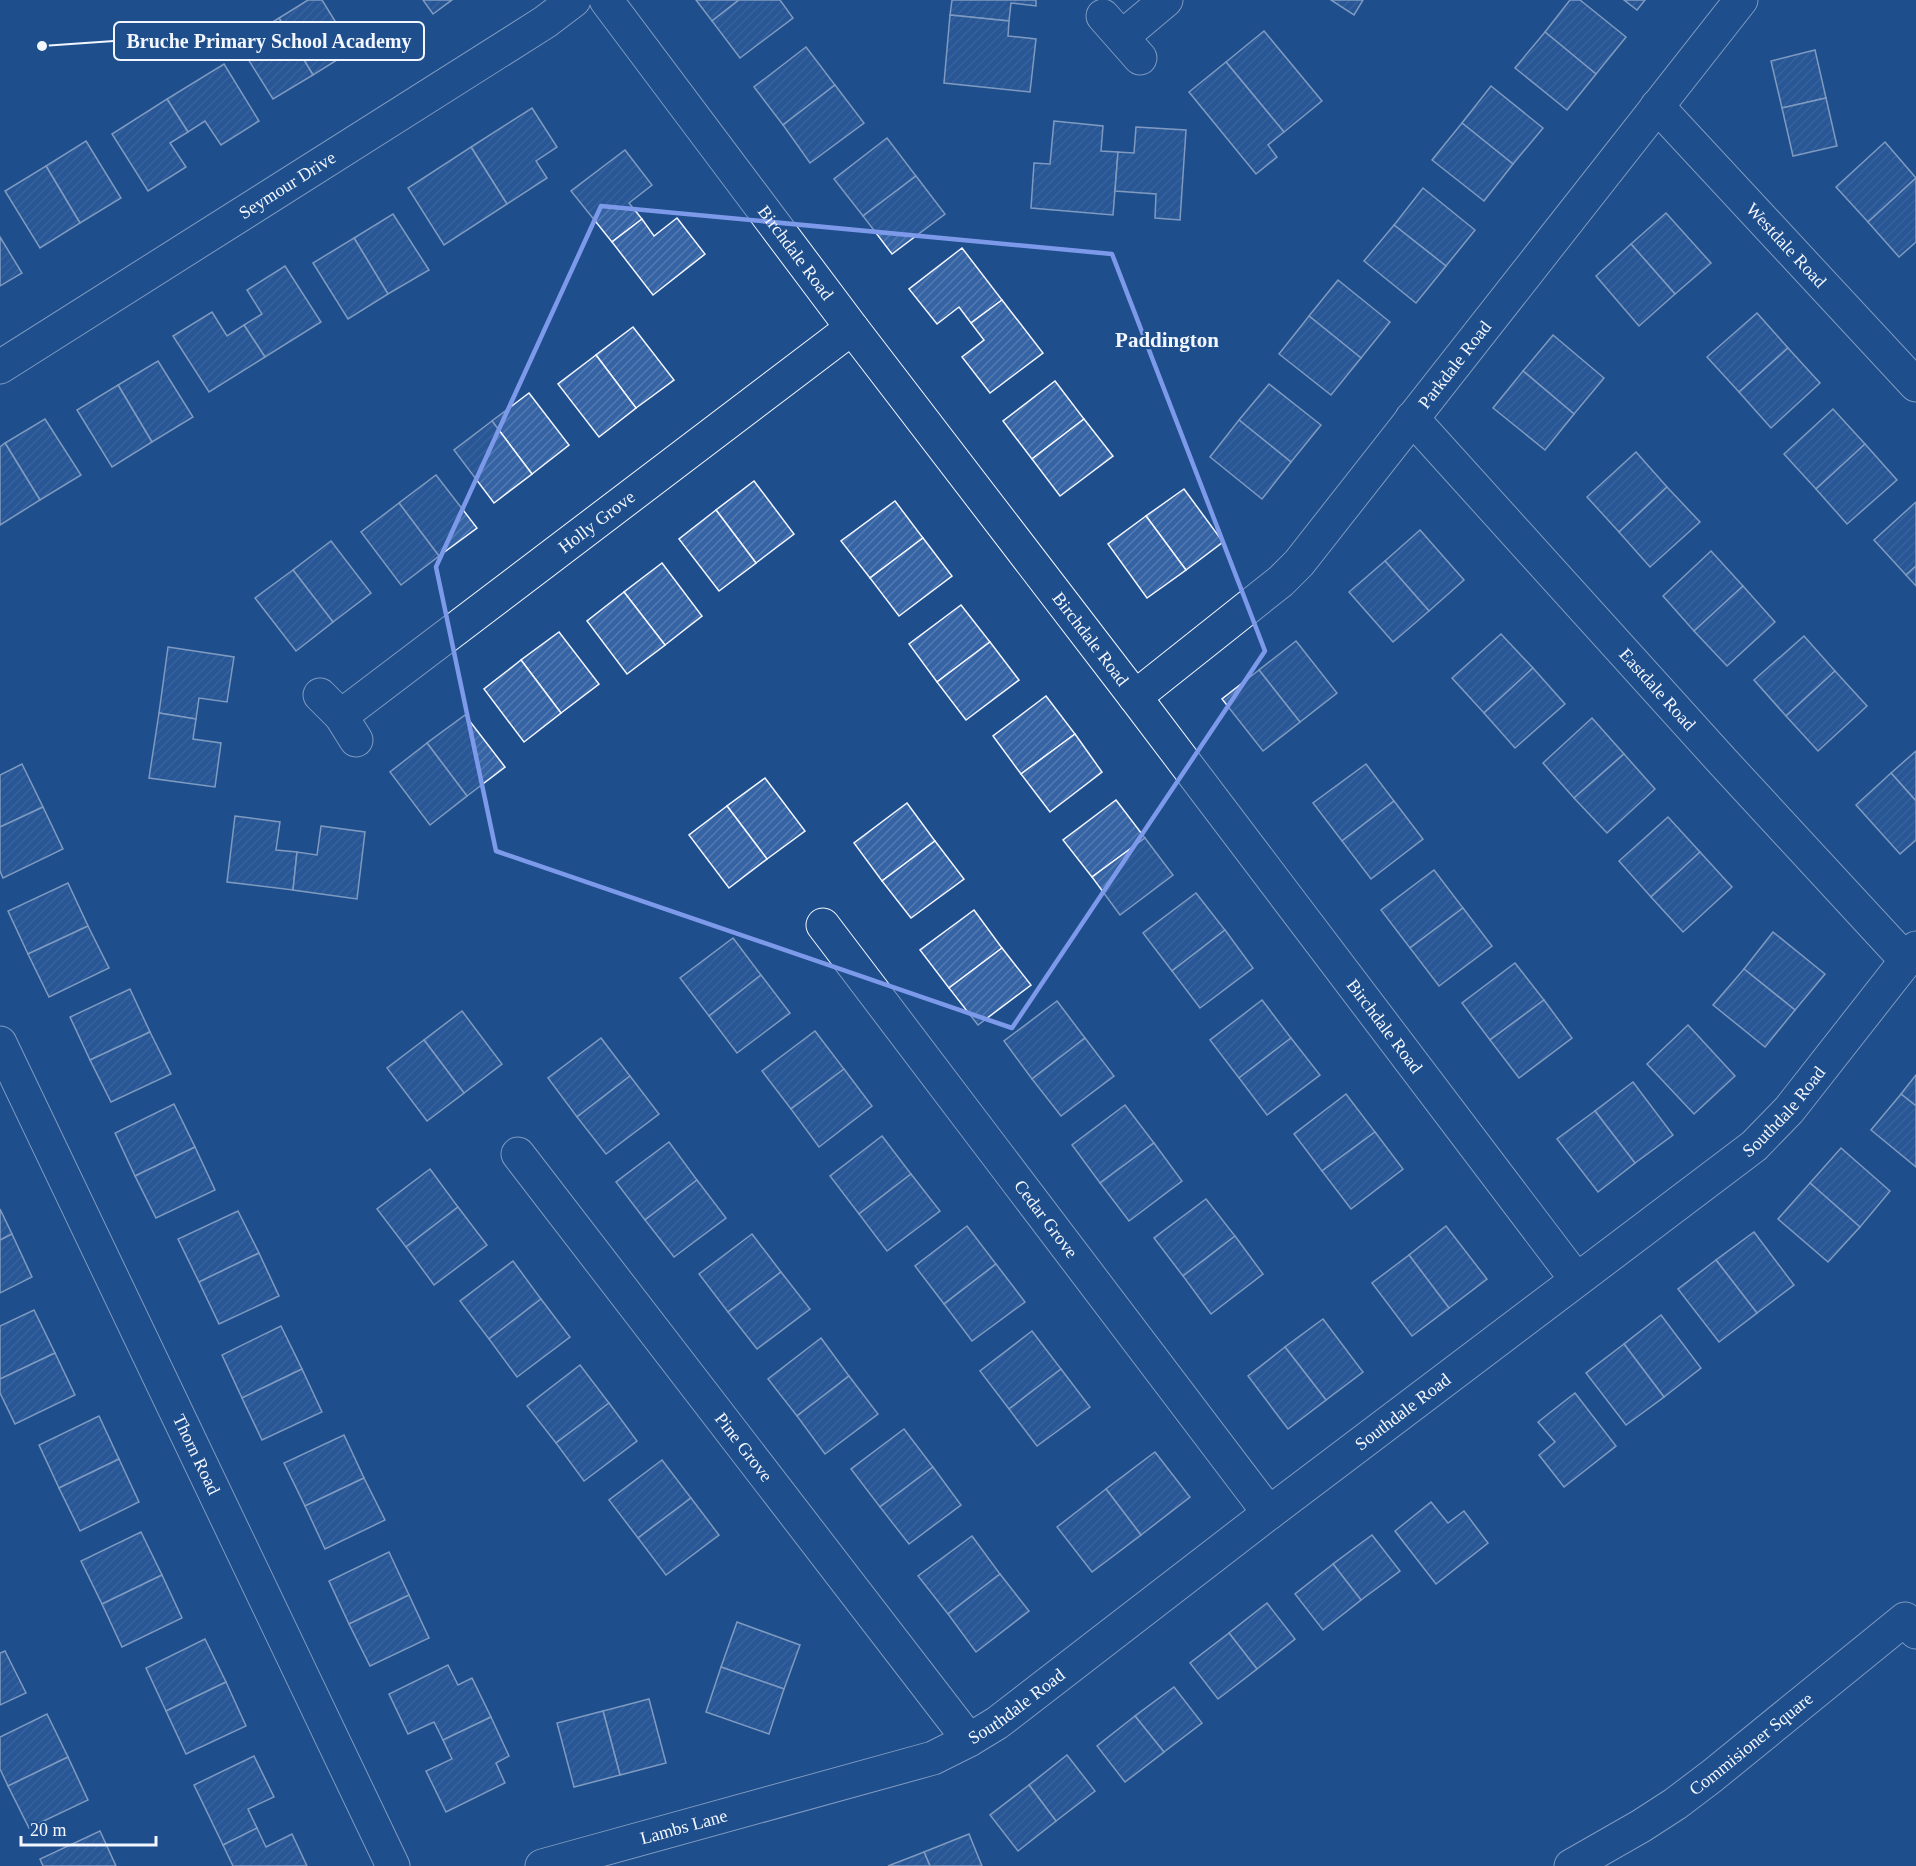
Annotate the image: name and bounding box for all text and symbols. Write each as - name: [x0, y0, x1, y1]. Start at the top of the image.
- callout: Bruche Primary School Academy: [114, 22, 424, 60]
- text: Bruche Primary School Academy: [127, 30, 411, 53]
- street label: Seymour Drive: [235, 147, 339, 223]
- street label: Westdale Road: [1742, 199, 1830, 292]
- street label: Birchdale Road: [754, 202, 837, 304]
- street label: Parkdale Road: [1414, 317, 1495, 412]
- district label: Paddington: [1115, 328, 1219, 352]
- street label: Holly Grove: [555, 487, 639, 557]
- street label: Birchdale Road: [1048, 588, 1133, 690]
- street label: Eastdale Road: [1615, 644, 1700, 735]
- street label: Birchdale Road: [1342, 975, 1426, 1077]
- street label: Southdale Road: [1739, 1062, 1829, 1161]
- street label: Cedar Grove: [1010, 1176, 1082, 1262]
- street label: Southdale Road: [1351, 1369, 1454, 1454]
- street label: Pine Grove: [711, 1409, 776, 1486]
- street label: Thorn Road: [169, 1411, 224, 1498]
- street label: Southdale Road: [965, 1665, 1069, 1748]
- street label: Commisioner Square: [1685, 1688, 1817, 1800]
- street label: Lambs Lane: [638, 1805, 730, 1848]
- scale bar: [21, 1809, 156, 1847]
- text: 20 m: [30, 1820, 67, 1840]

